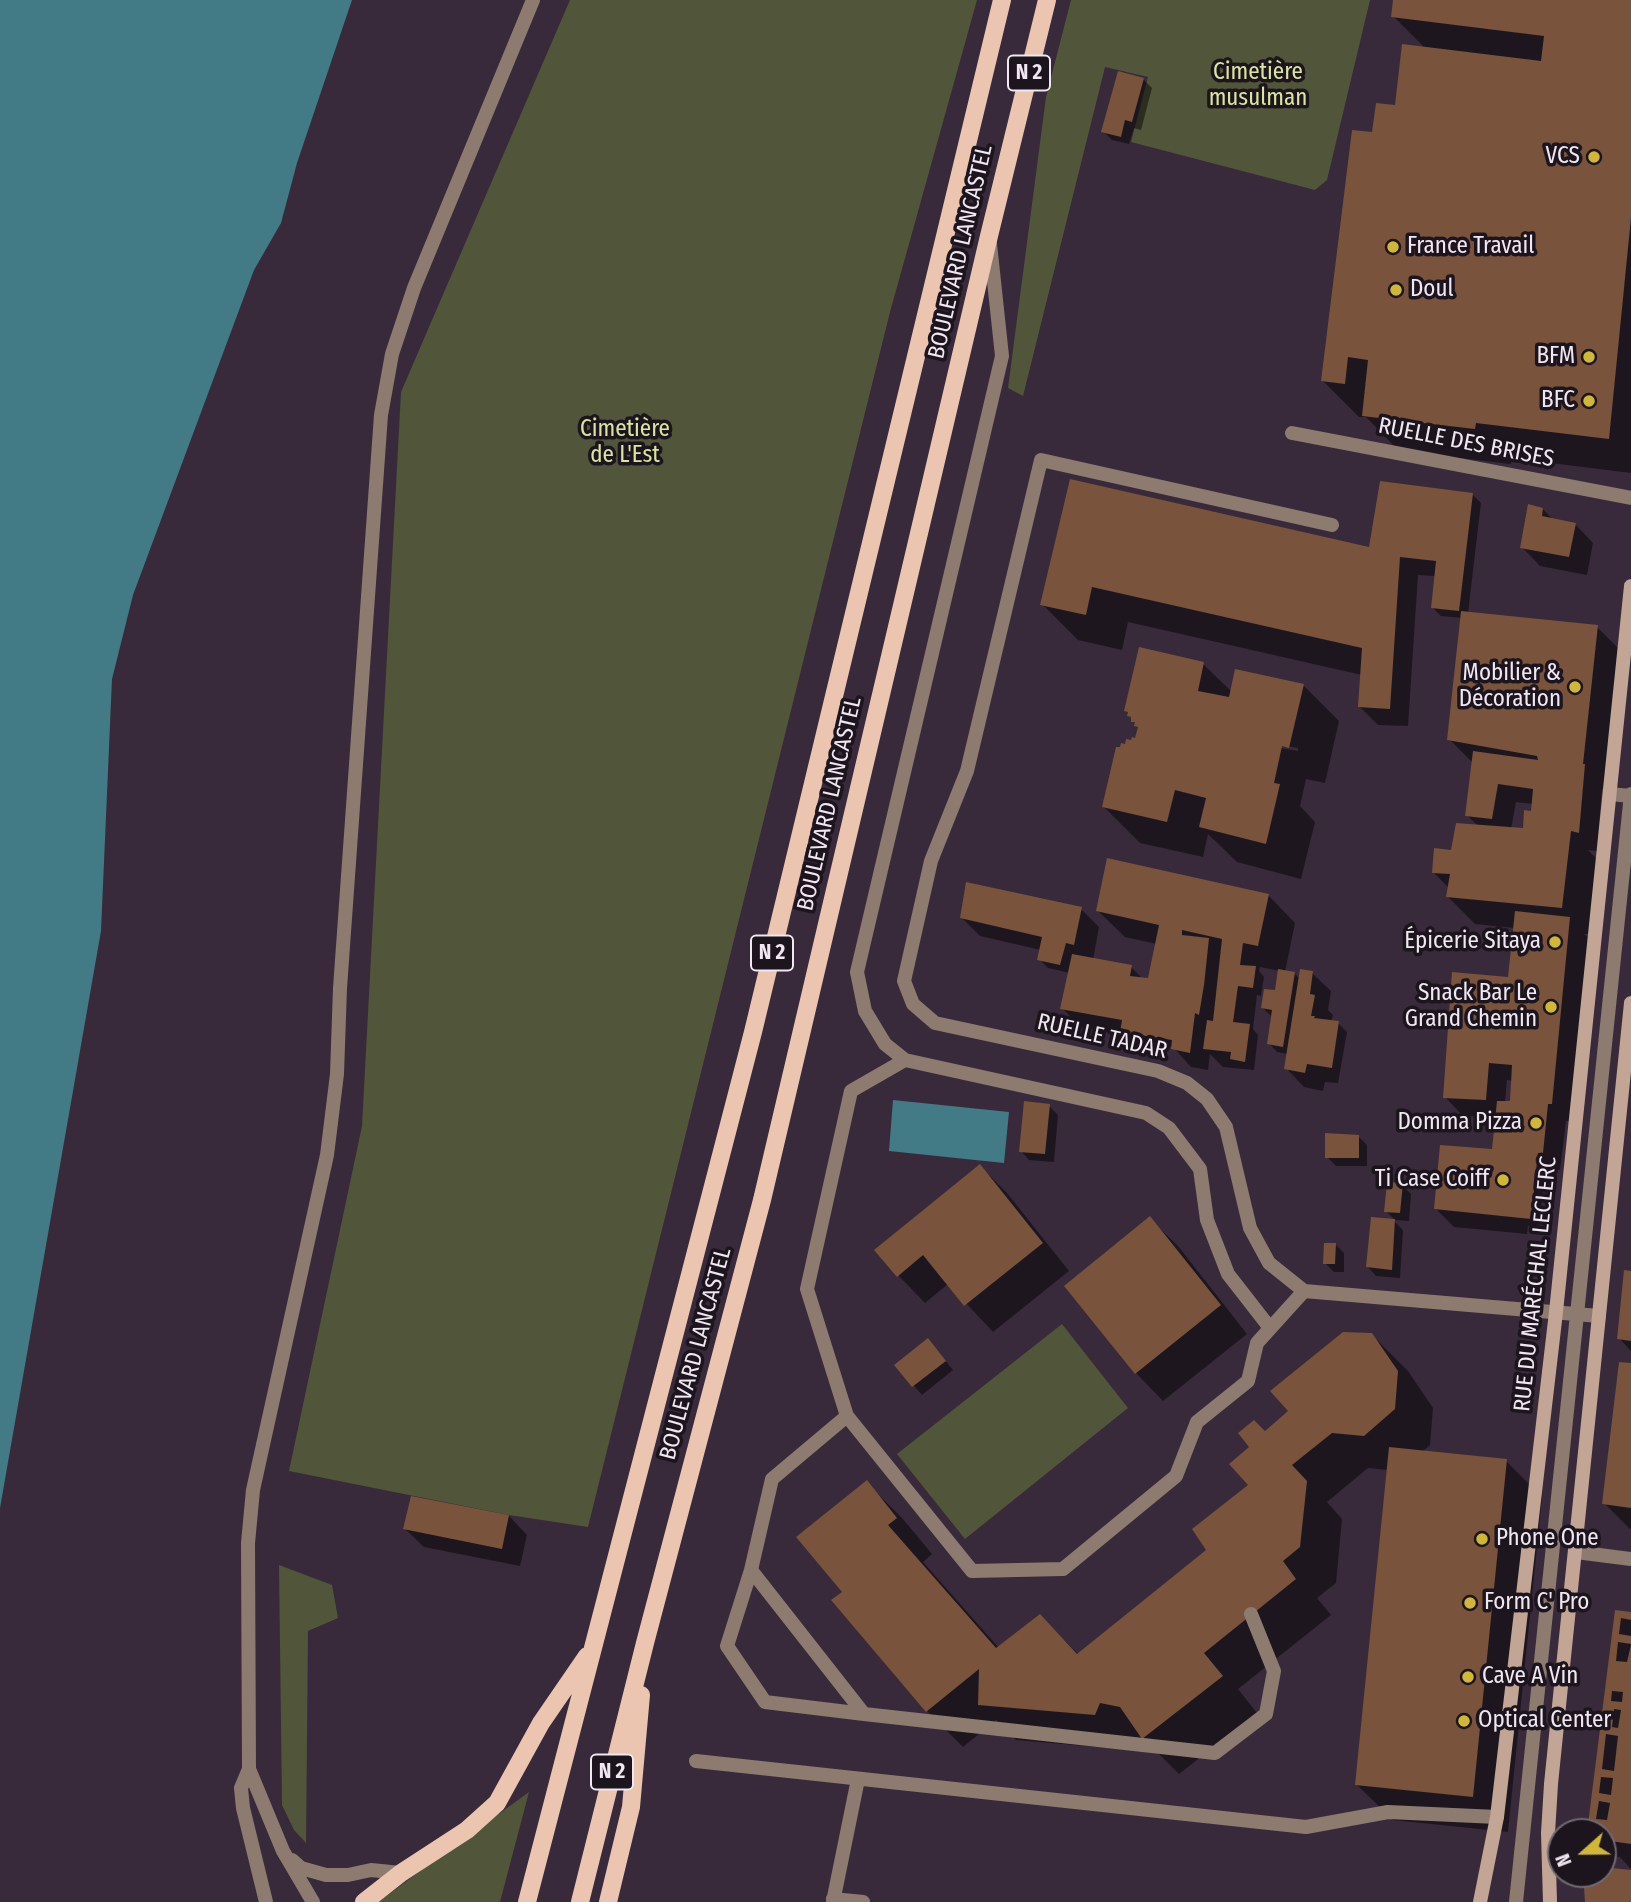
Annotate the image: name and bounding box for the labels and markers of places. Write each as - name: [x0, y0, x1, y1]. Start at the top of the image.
- place label: VCS: [1545, 143, 1580, 171]
- marker: VCS: [1586, 149, 1602, 165]
- place label: France Travail: [1407, 233, 1534, 261]
- marker: France Travail: [1385, 239, 1401, 255]
- place label: Doul: [1410, 276, 1454, 304]
- marker: Doul: [1388, 282, 1404, 298]
- place label: BFM: [1536, 343, 1575, 371]
- marker: BFM: [1581, 349, 1597, 365]
- place label: BFC: [1541, 387, 1575, 415]
- marker: BFC: [1581, 393, 1597, 409]
- place label: Mobilier & Décoration: [1459, 660, 1561, 714]
- marker: Mobilier & Décoration: [1567, 679, 1583, 695]
- place label: Épicerie Sitaya: [1404, 928, 1541, 956]
- marker: Épicerie Sitaya: [1547, 934, 1563, 950]
- place label: Snack Bar Le Grand Chemin: [1405, 980, 1537, 1034]
- marker: Snack Bar Le Grand Chemin: [1543, 999, 1559, 1015]
- place label: Domma Pizza: [1398, 1109, 1522, 1137]
- marker: Domma Pizza: [1528, 1115, 1544, 1131]
- place label: Ti Case Coiff: [1375, 1166, 1489, 1194]
- marker: Ti Case Coiff: [1495, 1172, 1511, 1188]
- place label: Phone One: [1496, 1525, 1599, 1553]
- marker: Phone One: [1474, 1531, 1490, 1547]
- place label: Form C' Pro: [1484, 1589, 1589, 1617]
- marker: Form C' Pro: [1462, 1595, 1478, 1611]
- place label: Cave A Vin: [1482, 1663, 1578, 1691]
- marker: Cave A Vin: [1460, 1669, 1476, 1685]
- place label: Optical Center: [1478, 1707, 1611, 1735]
- marker: Optical Center: [1456, 1713, 1472, 1729]

